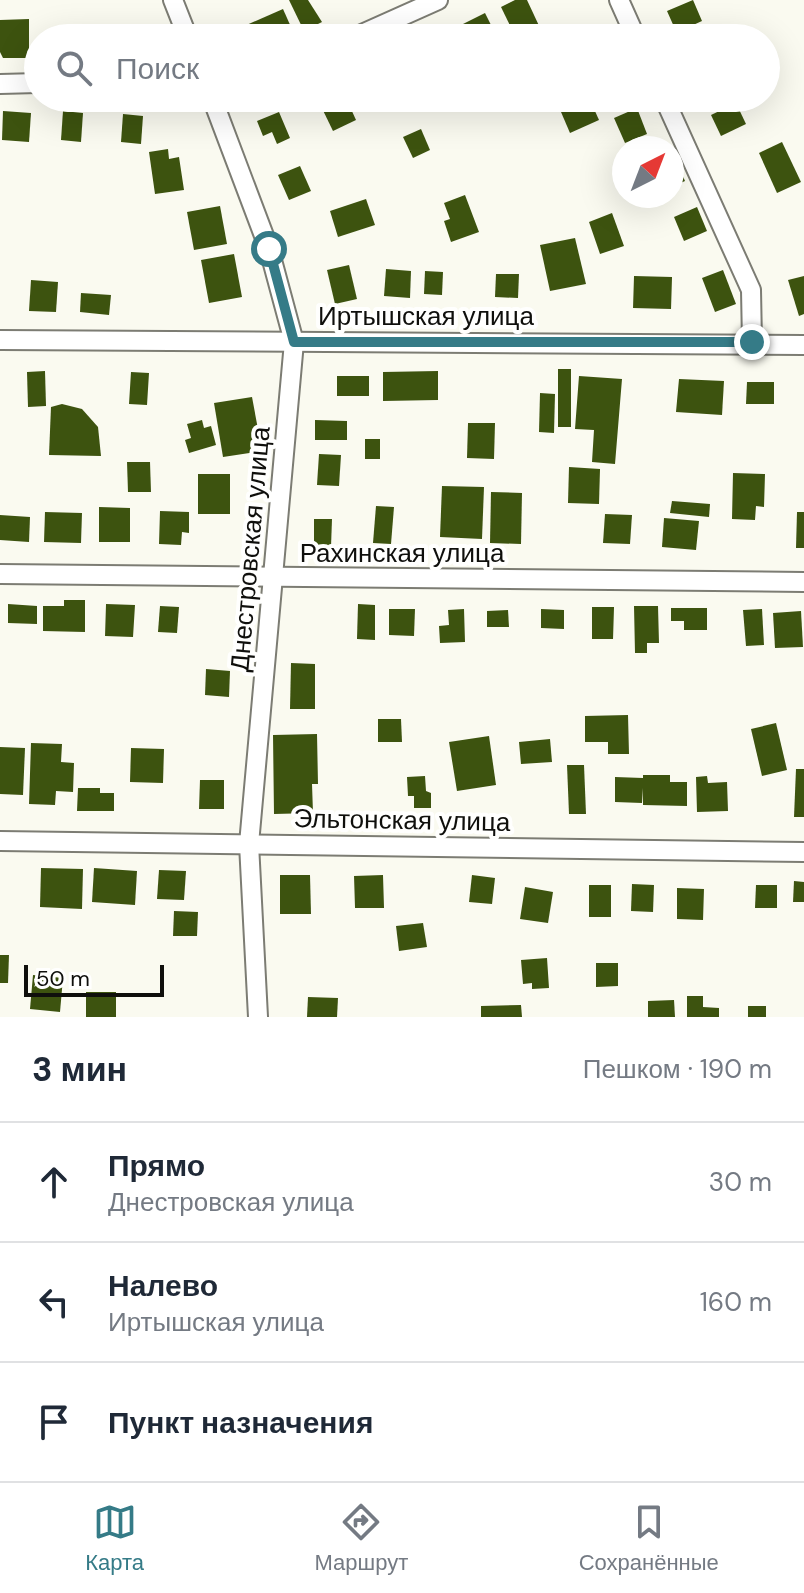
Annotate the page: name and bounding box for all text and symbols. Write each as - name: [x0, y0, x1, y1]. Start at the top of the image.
- search box: [24, 24, 780, 112]
- icon: search: [52, 46, 96, 90]
- text: Поиск: [116, 49, 199, 88]
- north arrow: [612, 136, 684, 208]
- route start: [251, 231, 287, 267]
- street label: Иртышская улица: [318, 299, 534, 333]
- route end: [734, 324, 770, 360]
- street label: Днестровская улица: [222, 425, 278, 673]
- street label: Рахинская улица: [300, 536, 505, 570]
- street label: Эльтонская улица: [293, 801, 511, 839]
- scale bar: [24, 961, 164, 997]
- text: 50 m: [36, 964, 90, 993]
- text: 3 мин: [32, 1047, 127, 1092]
- text: Пешком · 190 m: [583, 1052, 772, 1086]
- text: Прямо: [108, 1146, 205, 1185]
- icon: ahead: [32, 1160, 76, 1204]
- text: 30 m: [709, 1165, 772, 1199]
- text: Днестровская улица: [108, 1185, 354, 1219]
- text: Налево: [108, 1266, 218, 1305]
- icon: left: [32, 1280, 76, 1324]
- text: 160 m: [700, 1285, 772, 1319]
- text: Иртышская улица: [108, 1305, 324, 1339]
- icon: arrive: [32, 1400, 76, 1444]
- text: Пункт назначения: [108, 1403, 373, 1442]
- tab: Карта: [85, 1500, 144, 1577]
- tab: Маршрут: [315, 1500, 408, 1577]
- tab: Сохранённые: [579, 1500, 719, 1577]

